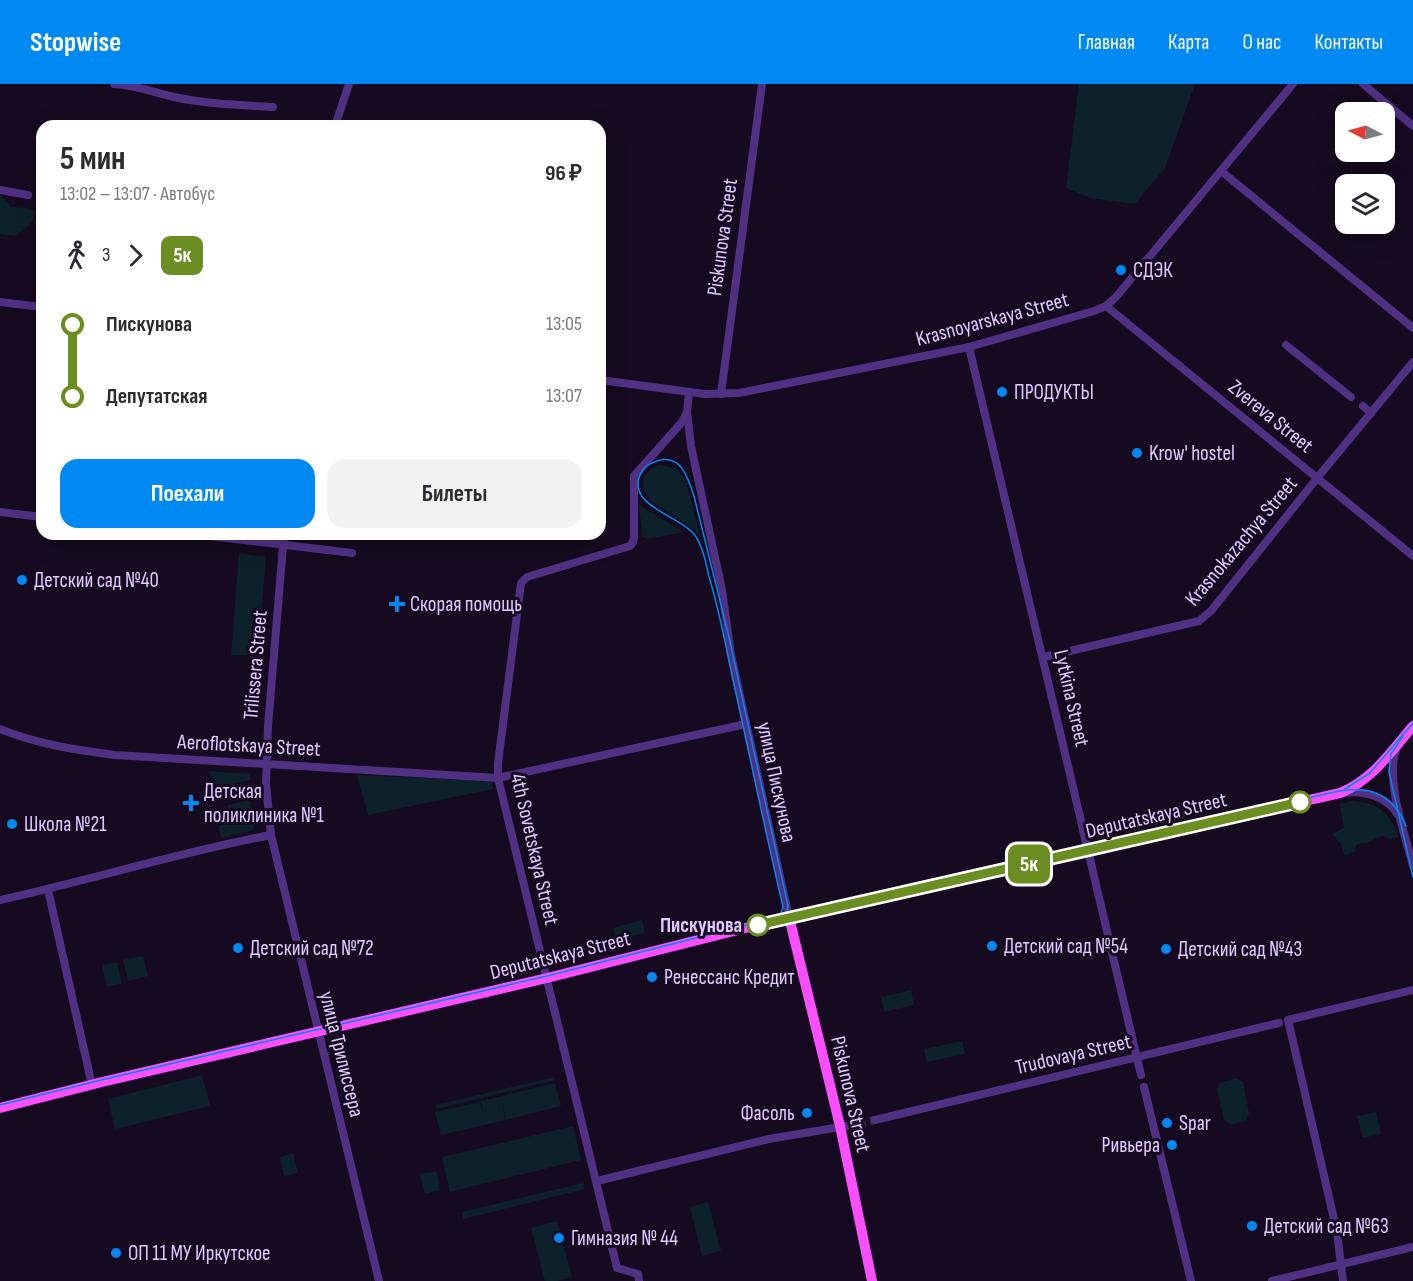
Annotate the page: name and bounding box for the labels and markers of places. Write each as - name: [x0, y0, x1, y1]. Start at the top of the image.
- place label: СДЭК: [1133, 258, 1173, 283]
- marker: СДЭК: [1114, 263, 1128, 277]
- place label: ПРОДУКТЫ: [1014, 380, 1094, 405]
- marker: ПРОДУКТЫ: [995, 385, 1009, 399]
- place label: Krow' hostel: [1149, 441, 1235, 466]
- marker: Krow' hostel: [1130, 446, 1144, 460]
- place label: Детский сад №40: [34, 568, 159, 593]
- marker: Детский сад №40: [15, 573, 29, 587]
- place label: Скорая помощь: [410, 592, 522, 617]
- marker: Скорая помощь: [388, 595, 406, 613]
- place label: Детская поликлиника №1: [204, 779, 324, 828]
- unlabelled marker: [1289, 791, 1311, 813]
- marker: Детская поликлиника №1: [182, 794, 200, 812]
- place label: Школа №21: [24, 812, 107, 837]
- marker: Школа №21: [5, 817, 19, 831]
- place label: Пискунова: [660, 913, 742, 938]
- marker: Пискунова: [747, 914, 769, 936]
- place label: Детский сад №54: [1004, 934, 1128, 959]
- place label: Детский сад №72: [250, 936, 374, 961]
- place label: Детский сад №43: [1178, 937, 1302, 962]
- marker: Детский сад №54: [985, 939, 999, 953]
- marker: Детский сад №72: [231, 941, 245, 955]
- marker: Детский сад №43: [1159, 942, 1173, 956]
- place label: Ренессанс Кредит: [664, 965, 795, 990]
- marker: Ренессанс Кредит: [645, 970, 659, 984]
- place label: Фасоль: [740, 1101, 795, 1126]
- marker: Фасоль: [800, 1106, 814, 1120]
- place label: Spar: [1179, 1111, 1211, 1136]
- marker: Spar: [1160, 1116, 1174, 1130]
- place label: Ривьера: [1102, 1133, 1160, 1158]
- marker: Ривьера: [1165, 1138, 1179, 1152]
- place label: Детский сад №63: [1264, 1214, 1389, 1239]
- marker: Детский сад №63: [1245, 1219, 1259, 1233]
- place label: Гимназия № 44: [571, 1226, 678, 1251]
- marker: Гимназия № 44: [552, 1231, 566, 1245]
- place label: ОП 11 МУ Иркутское: [128, 1241, 271, 1266]
- marker: ОП 11 МУ Иркутское: [109, 1246, 123, 1260]

